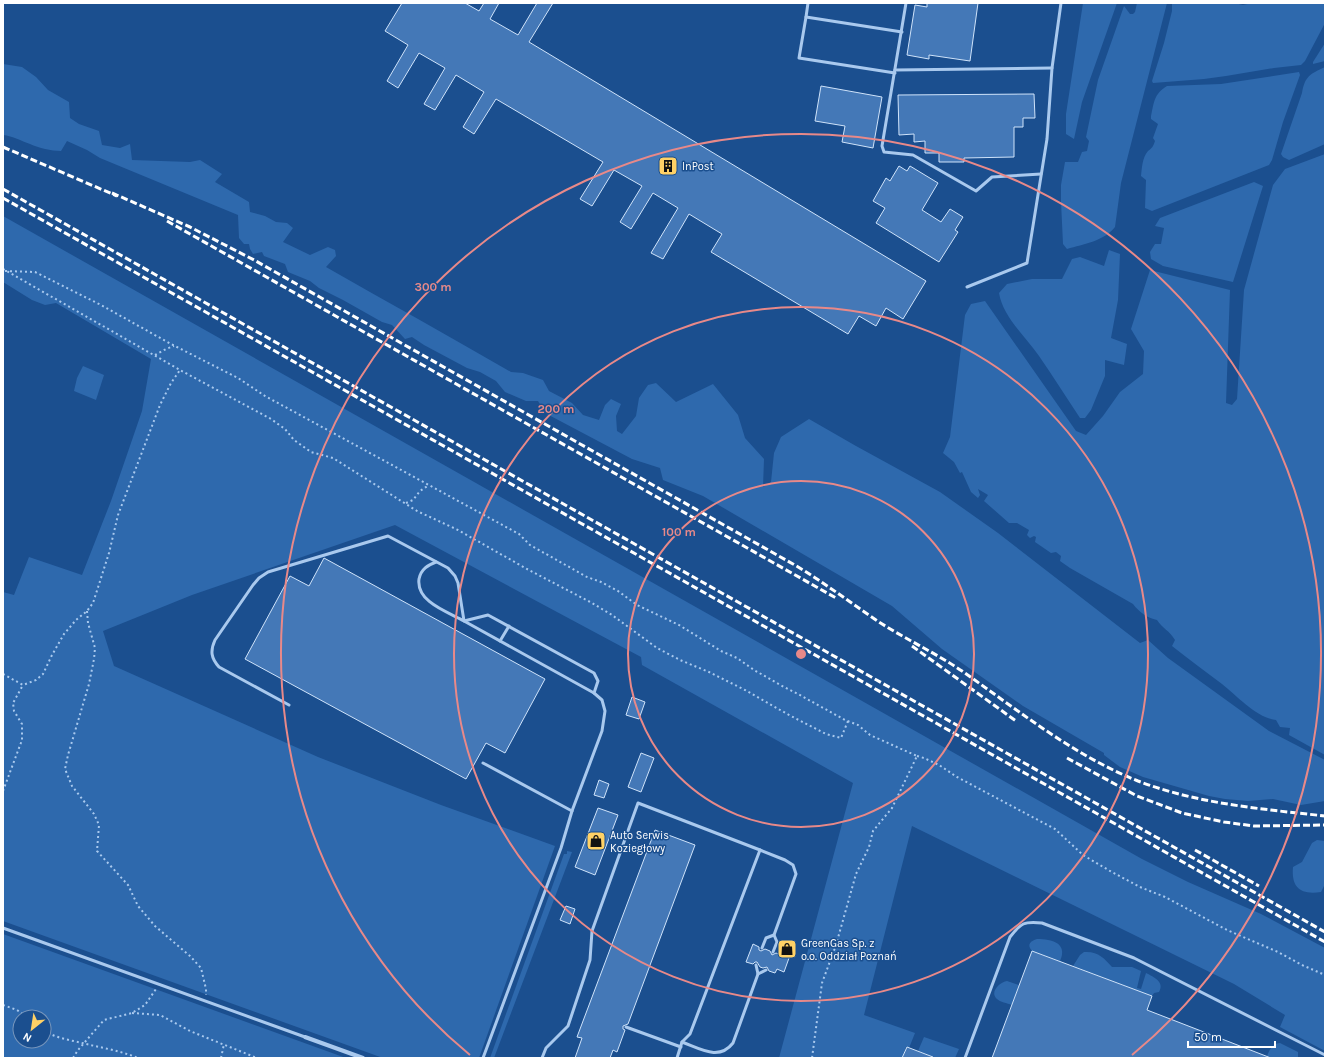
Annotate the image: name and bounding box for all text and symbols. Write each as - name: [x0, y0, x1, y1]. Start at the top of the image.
- building icon: InPost: [657, 155, 679, 177]
- place label: InPost: [682, 160, 714, 173]
- text: 300 m: [414, 280, 452, 294]
- text: 200 m: [538, 402, 574, 416]
- text: 100 m: [662, 525, 696, 539]
- centre of rings: [794, 647, 808, 661]
- place label: Auto Serwis Koziegłowy: [610, 829, 669, 855]
- shop icon: Auto Serwis Koziegłowy: [585, 830, 607, 852]
- place label: GreenGas Sp. z o.o. Oddział Poznań: [801, 937, 897, 963]
- shop icon: GreenGas Sp. z o.o. Oddział Poznań: [776, 938, 798, 960]
- north arrow: [12, 1009, 52, 1049]
- scale bar: [1188, 1023, 1275, 1049]
- text: N: [21, 1030, 34, 1045]
- text: 50 m: [1194, 1030, 1222, 1044]

